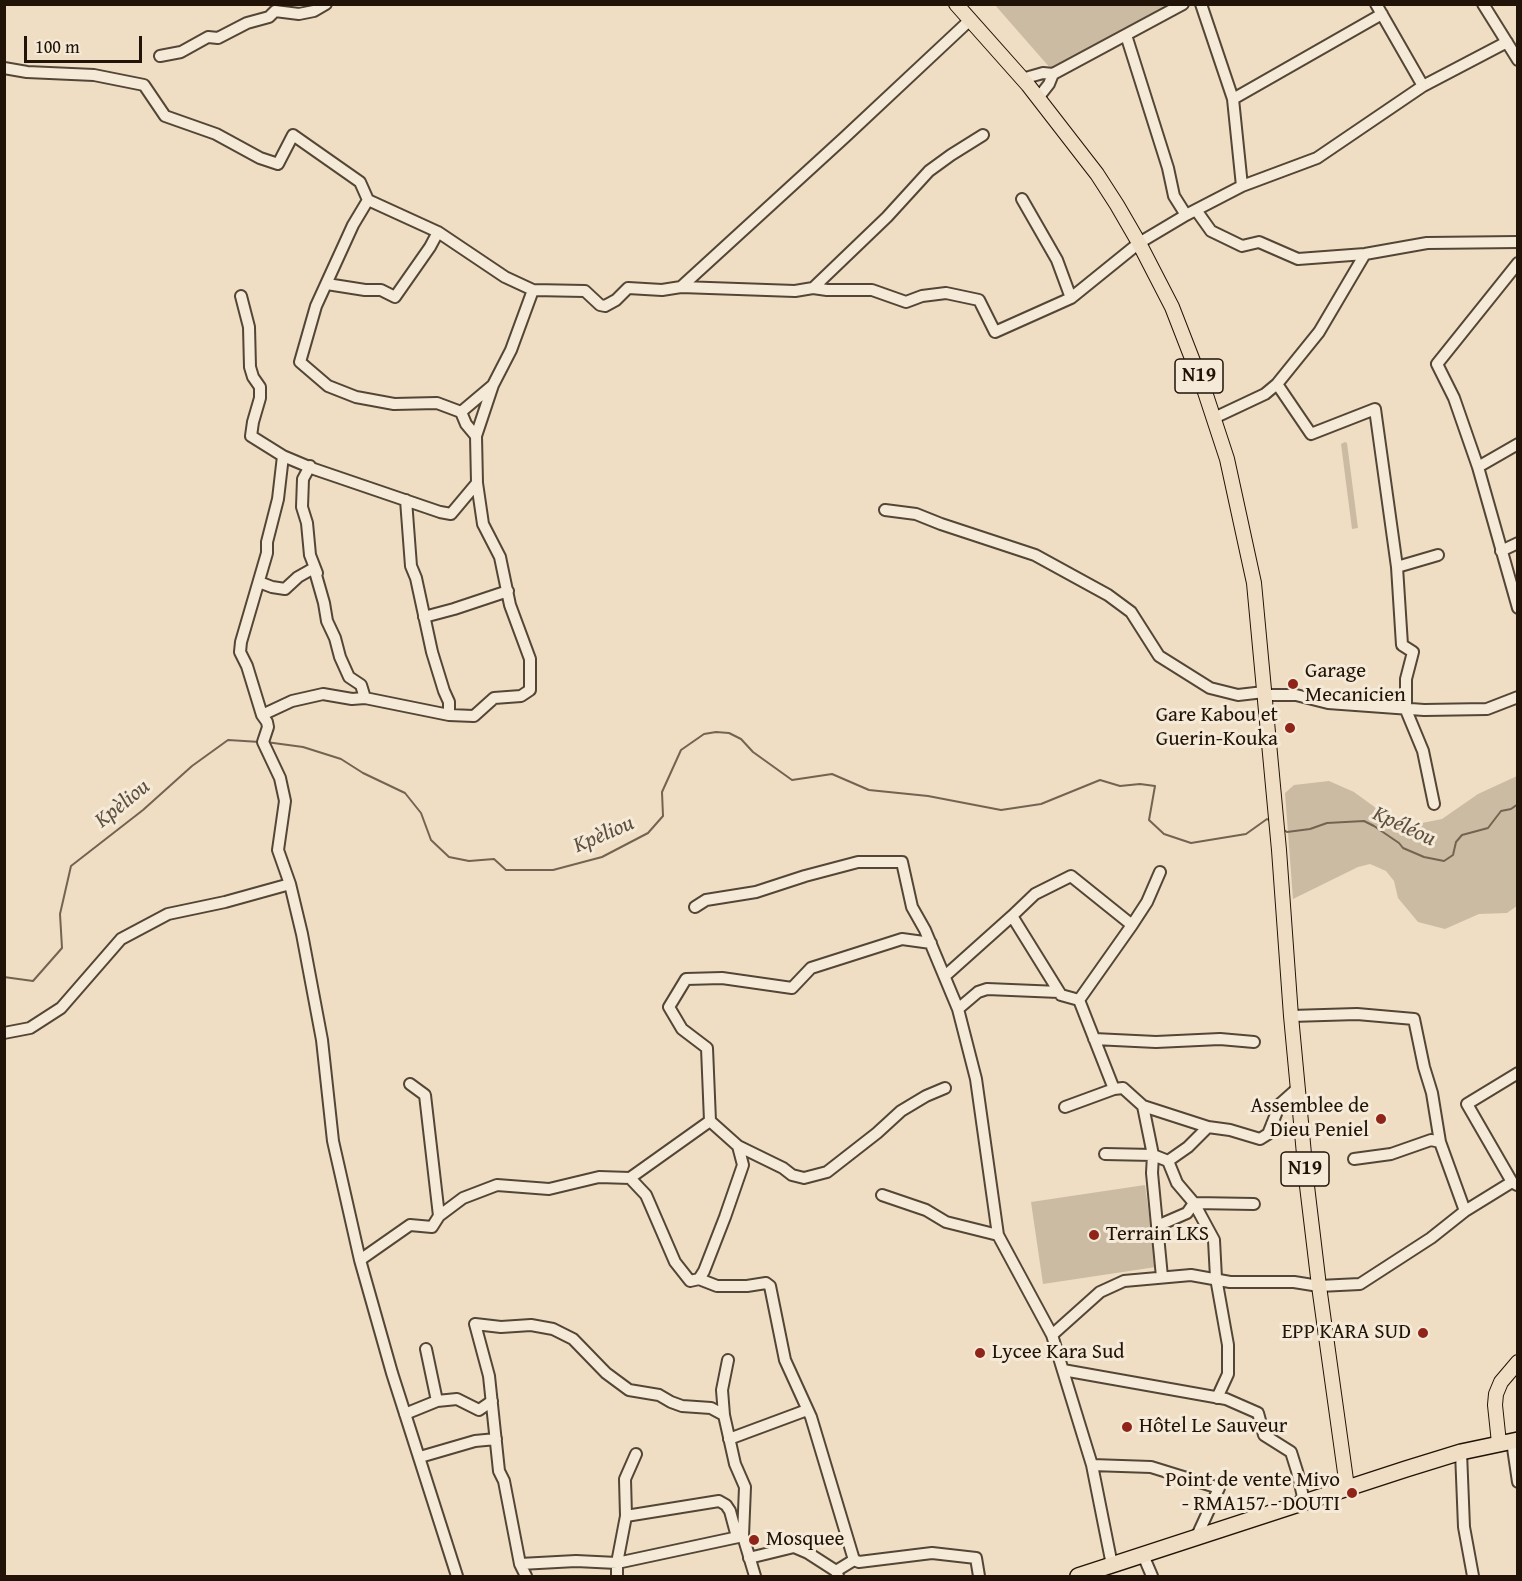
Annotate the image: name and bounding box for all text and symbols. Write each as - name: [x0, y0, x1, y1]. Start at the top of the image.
- scale bar: [27, 24, 146, 62]
- text: 100 m: [35, 33, 80, 60]
- road number: N19: [1175, 359, 1223, 393]
- place label: Garage Mecanicien: [1305, 659, 1406, 709]
- marker: Garage Mecanicien: [1286, 677, 1300, 691]
- place label: Gare Kabou et Guerin-Kouka: [1156, 703, 1278, 753]
- marker: Gare Kabou et Guerin-Kouka: [1283, 721, 1297, 735]
- water label: Kpèliou: [90, 774, 156, 834]
- water label: Kpéléou: [1368, 801, 1440, 853]
- water label: Kpèliou: [570, 810, 638, 860]
- place label: Assemblee de Dieu Peniel: [1250, 1094, 1369, 1144]
- marker: Assemblee de Dieu Peniel: [1374, 1112, 1388, 1126]
- road number: N19: [1281, 1152, 1329, 1186]
- place label: Terrain LKS: [1106, 1222, 1209, 1248]
- marker: Terrain LKS: [1087, 1228, 1101, 1242]
- place label: EPP KARA SUD: [1282, 1320, 1411, 1346]
- marker: EPP KARA SUD: [1416, 1326, 1430, 1340]
- place label: Lycee Kara Sud: [992, 1340, 1125, 1366]
- marker: Lycee Kara Sud: [973, 1346, 987, 1360]
- place label: Hôtel Le Sauveur: [1139, 1414, 1288, 1440]
- marker: Hôtel Le Sauveur: [1120, 1420, 1134, 1434]
- place label: Point de vente Mivo - RMA157 - DOUTI: [1165, 1468, 1340, 1518]
- marker: Point de vente Mivo - RMA157 - DOUTI: [1345, 1486, 1359, 1500]
- place label: Mosquee: [766, 1527, 844, 1553]
- marker: Mosquee: [747, 1533, 761, 1547]

